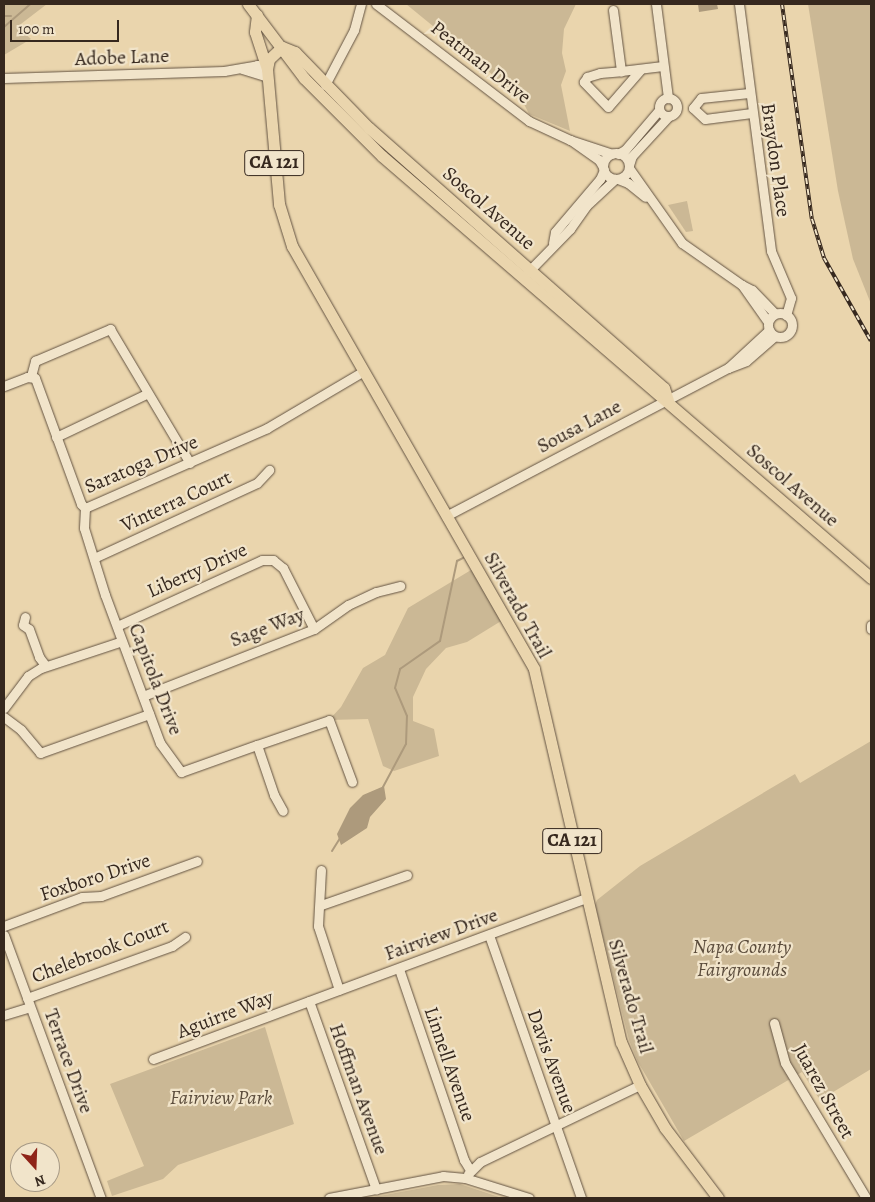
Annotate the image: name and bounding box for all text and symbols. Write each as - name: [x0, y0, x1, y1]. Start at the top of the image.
- scale bar: [12, 10, 121, 42]
- street label: Peatman Drive: [426, 15, 536, 109]
- text: 100 m: [18, 19, 55, 39]
- street label: Adobe Lane: [74, 43, 170, 71]
- street label: Braydon Place: [756, 102, 796, 218]
- road number: CA 121: [244, 146, 304, 180]
- street label: Soscol Avenue: [438, 161, 540, 255]
- street label: Sousa Lane: [533, 394, 625, 458]
- street label: Saratoga Drive: [81, 429, 201, 499]
- street label: Soscol Avenue: [742, 438, 844, 532]
- street label: Vinterra Court: [117, 465, 235, 537]
- street label: Liberty Drive: [143, 537, 251, 603]
- street label: Silverado Trail: [479, 548, 557, 662]
- street label: Sage Way: [227, 602, 307, 652]
- street label: Capitola Drive: [124, 620, 188, 738]
- road number: CA 121: [542, 824, 602, 858]
- street label: Foxboro Drive: [37, 848, 153, 906]
- street label: Fairview Drive: [381, 902, 501, 966]
- street label: Chelebrook Court: [28, 914, 172, 988]
- park label: Napa County Fairgrounds: [693, 934, 791, 981]
- street label: Silverado Trail: [603, 936, 659, 1056]
- street label: Aguirre Way: [174, 985, 276, 1043]
- street label: Linnell Avenue: [419, 1003, 481, 1125]
- street label: Terrace Drive: [39, 1006, 99, 1116]
- street label: Davis Avenue: [522, 1006, 582, 1116]
- street label: Hoffman Avenue: [324, 1020, 394, 1158]
- street label: Juarez Street: [788, 1039, 860, 1143]
- park label: Fairview Park: [170, 1085, 272, 1109]
- north arrow: [10, 1142, 60, 1192]
- text: N: [32, 1170, 48, 1191]

